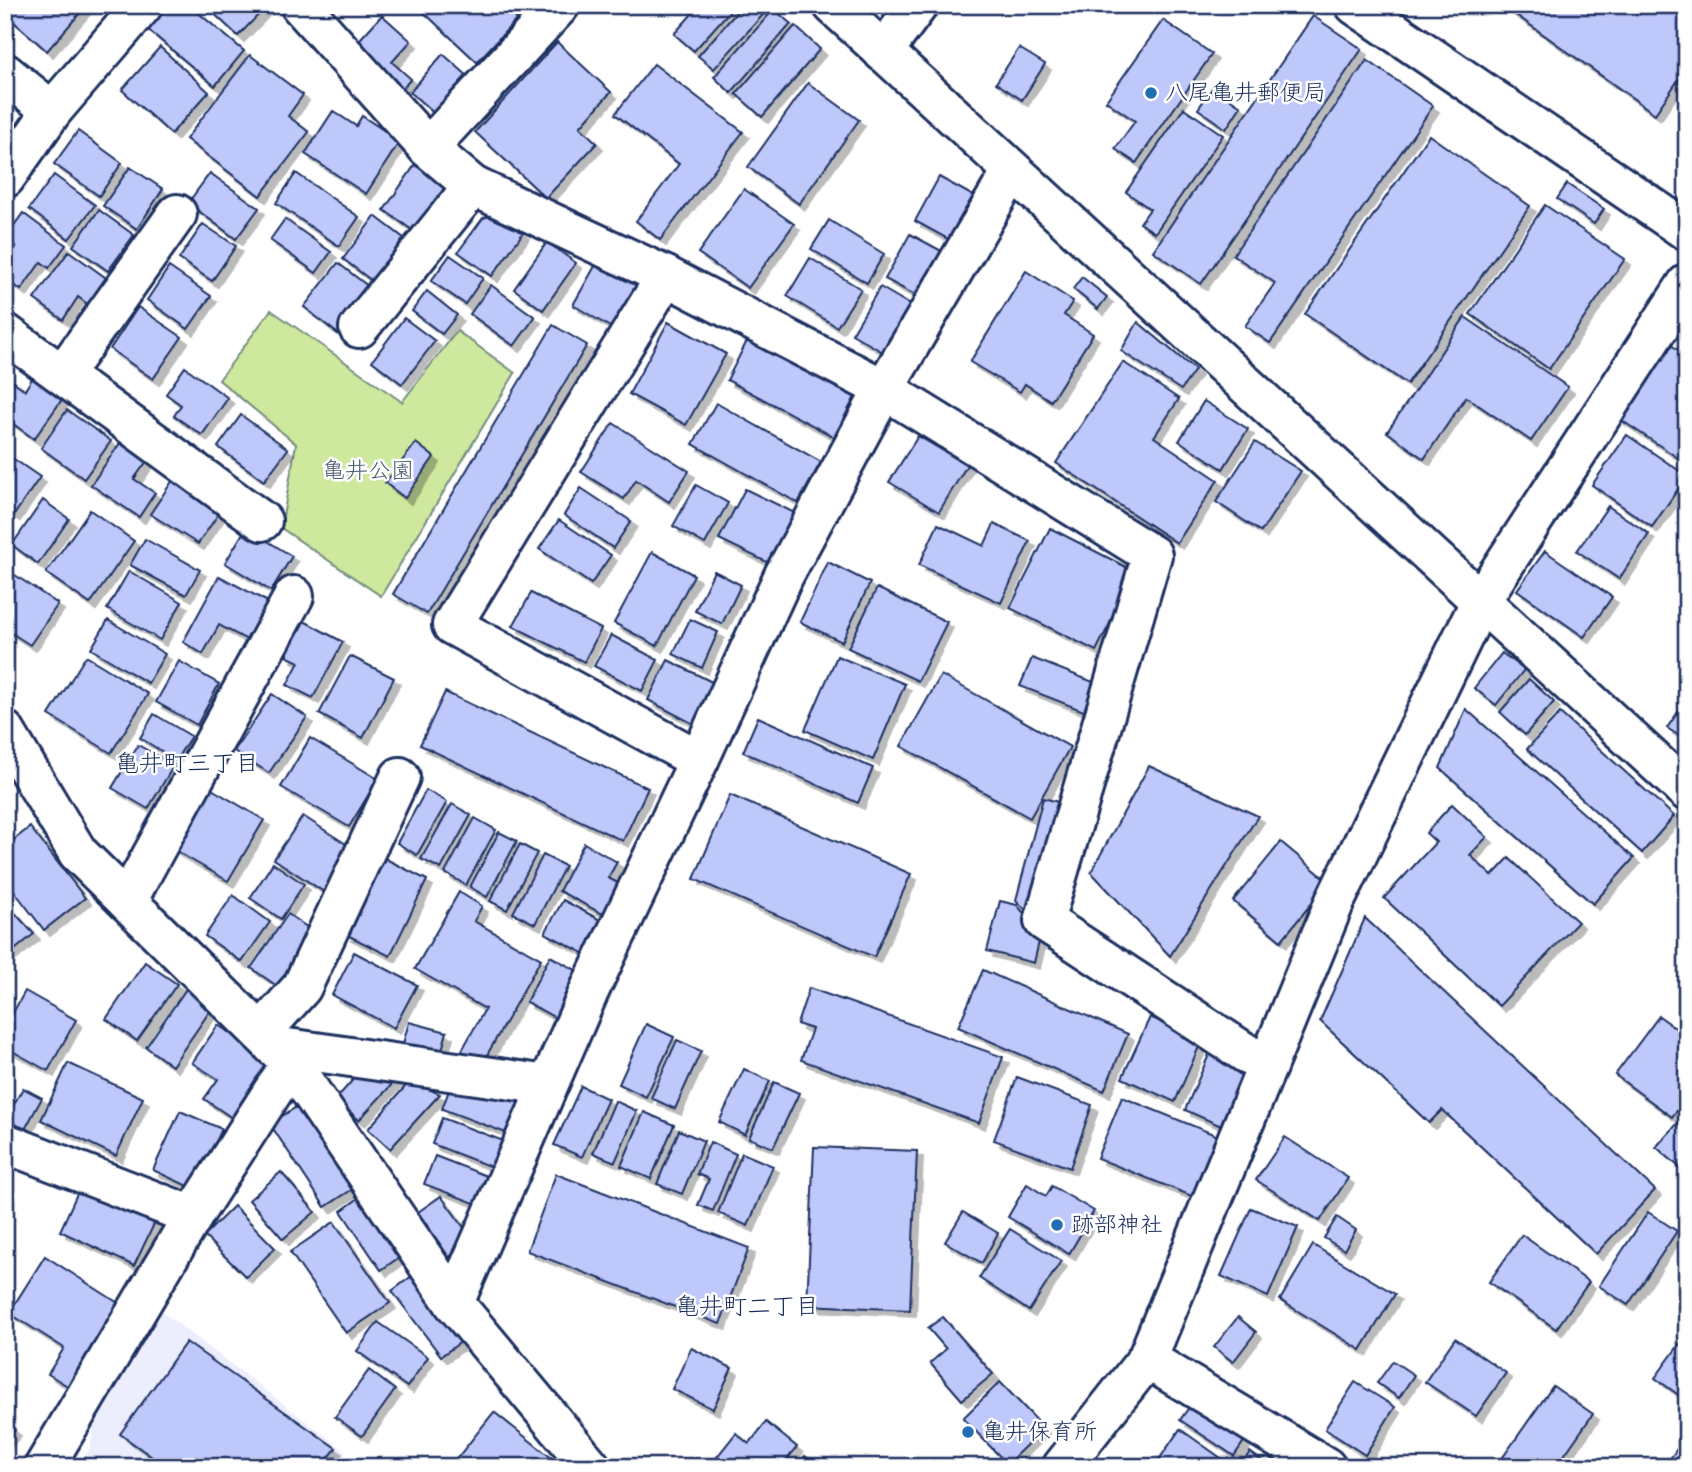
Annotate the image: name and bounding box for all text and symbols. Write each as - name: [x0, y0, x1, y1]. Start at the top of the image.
- place label: 八尾亀井郵便局: [1165, 77, 1326, 109]
- marker: 八尾亀井郵便局: [1143, 85, 1159, 101]
- park label: 亀井公園: [322, 455, 414, 487]
- district label: 亀井町三丁目: [115, 747, 259, 781]
- place label: 跡部神社: [1071, 1209, 1163, 1241]
- marker: 跡部神社: [1049, 1217, 1065, 1233]
- district label: 亀井町二丁目: [675, 1290, 819, 1324]
- place label: 亀井保育所: [982, 1416, 1097, 1448]
- marker: 亀井保育所: [960, 1424, 976, 1440]

